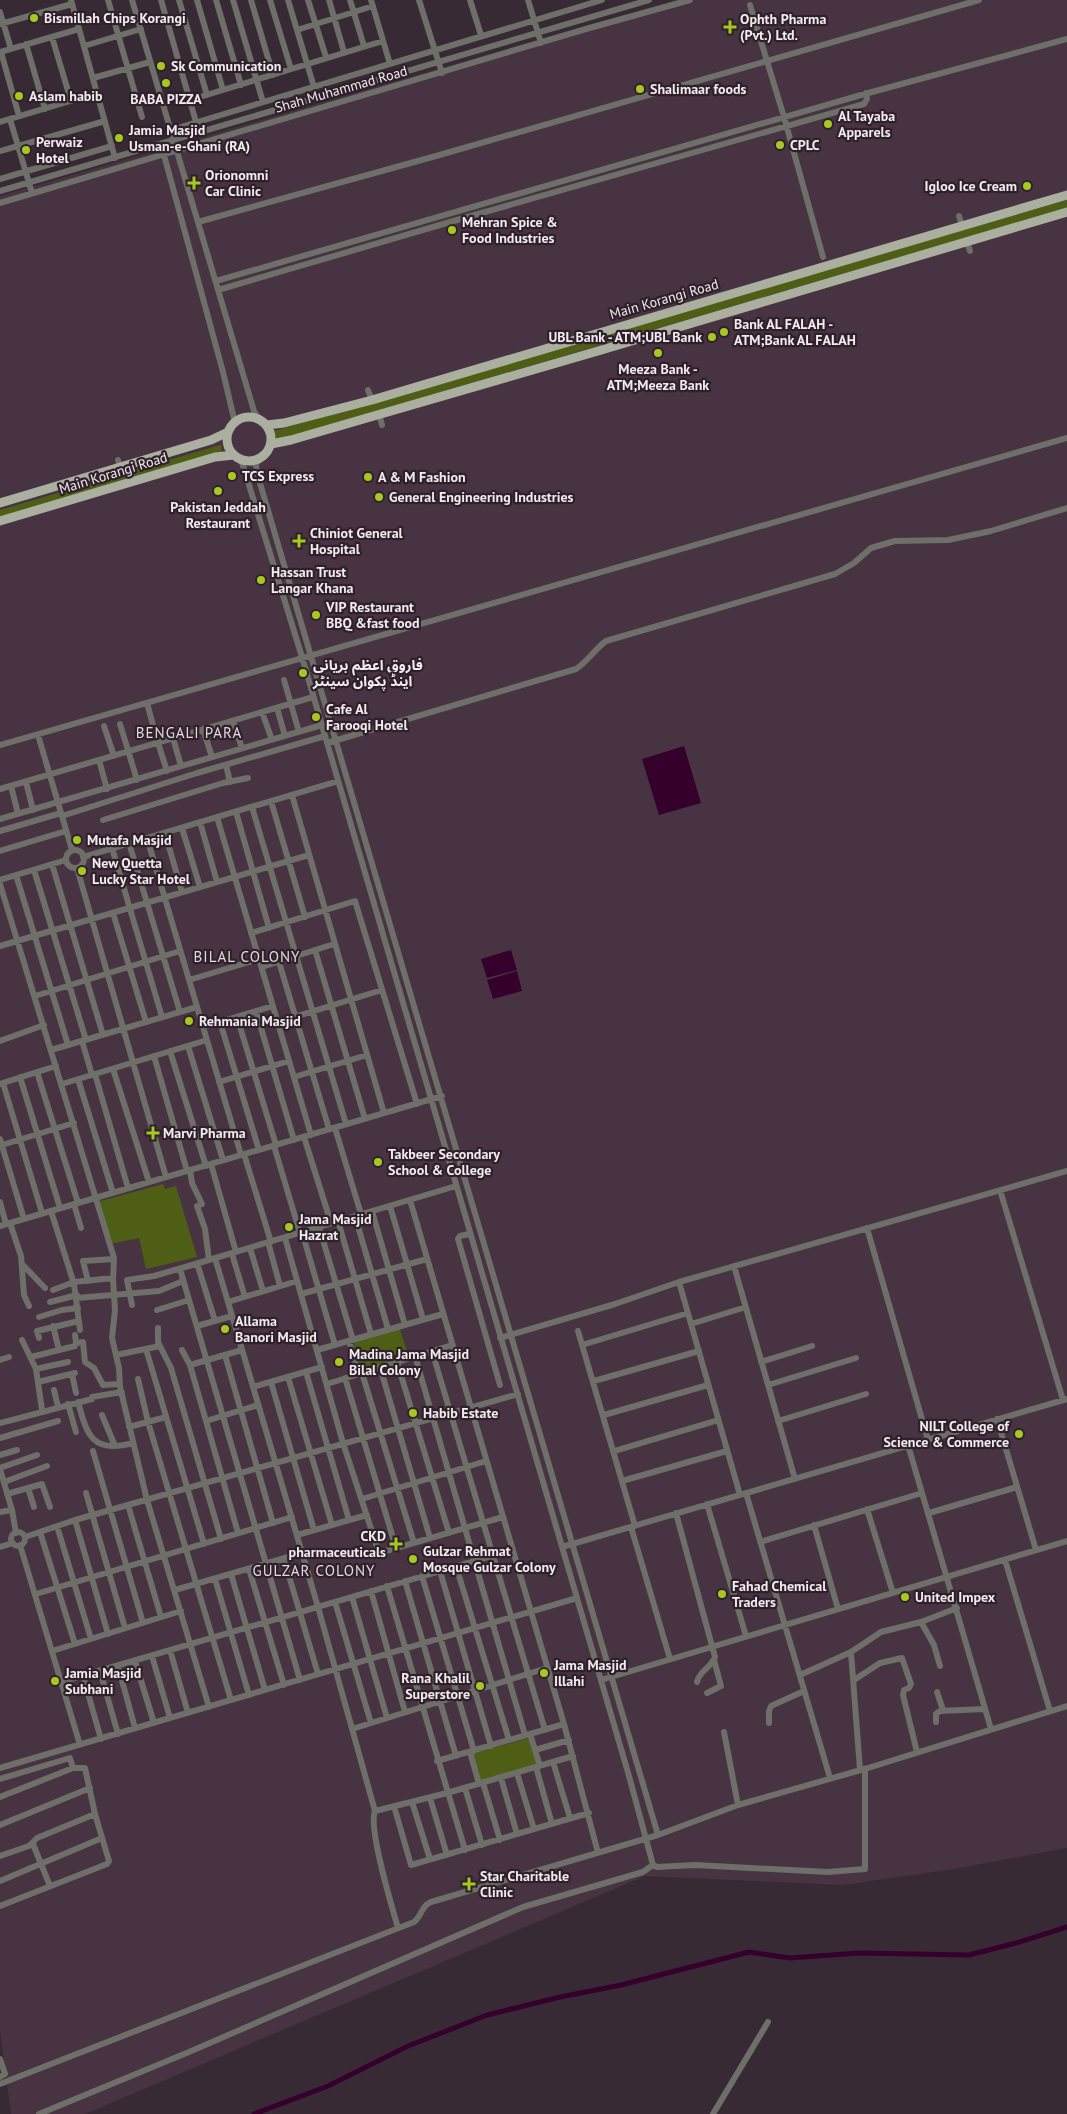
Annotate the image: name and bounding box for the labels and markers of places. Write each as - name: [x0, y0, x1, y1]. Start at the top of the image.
- place label: Bismillah Chips Korangi: [44, 9, 186, 27]
- place label: Ophth Pharma (Pvt.) Ltd.: [740, 10, 826, 44]
- marker: Bismillah Chips Korangi: [28, 12, 40, 24]
- marker: Ophth Pharma (Pvt.) Ltd.: [724, 21, 736, 33]
- place label: Sk Communication: [171, 57, 281, 75]
- marker: Sk Communication: [155, 60, 167, 72]
- marker: BABA PIZZA: [160, 77, 172, 89]
- place label: Shalimaar foods: [650, 80, 746, 98]
- marker: Shalimaar foods: [634, 83, 646, 95]
- place label: Aslam habib: [29, 87, 103, 105]
- marker: Aslam habib: [13, 90, 25, 102]
- place label: BABA PIZZA: [130, 90, 202, 108]
- place label: Al Tayaba Apparels: [838, 107, 895, 141]
- marker: Al Tayaba Apparels: [822, 118, 834, 130]
- place label: Jamia Masjid Usman-e-Ghani (RA): [128, 121, 250, 155]
- marker: Jamia Masjid Usman-e-Ghani (RA): [113, 132, 125, 144]
- place label: Perwaiz Hotel: [36, 133, 83, 167]
- place label: CPLC: [790, 136, 820, 154]
- marker: CPLC: [774, 139, 786, 151]
- marker: Perwaiz Hotel: [20, 144, 32, 156]
- place label: Orionomni Car Clinic: [205, 166, 269, 200]
- marker: Orionomni Car Clinic: [187, 176, 201, 190]
- place label: Igloo Ice Cream: [925, 177, 1017, 195]
- marker: Igloo Ice Cream: [1021, 180, 1033, 192]
- place label: Mehran Spice & Food Industries: [462, 213, 558, 247]
- marker: Mehran Spice & Food Industries: [446, 224, 458, 236]
- place label: Bank AL FALAH - ATM;Bank AL FALAH: [734, 315, 856, 349]
- marker: Bank AL FALAH - ATM;Bank AL FALAH: [718, 326, 730, 338]
- place label: UBL Bank - ATM;UBL Bank: [548, 328, 702, 346]
- marker: UBL Bank - ATM;UBL Bank: [706, 331, 718, 343]
- marker: Meeza Bank - ATM;Meeza Bank: [652, 347, 664, 359]
- place label: Meeza Bank - ATM;Meeza Bank: [607, 360, 709, 394]
- place label: TCS Express: [242, 467, 314, 485]
- place label: A & M Fashion: [378, 468, 466, 486]
- marker: TCS Express: [226, 470, 238, 482]
- marker: A & M Fashion: [362, 471, 374, 483]
- marker: Pakistan Jeddah Restaurant: [212, 485, 224, 497]
- place label: General Engineering Industries: [389, 488, 574, 506]
- marker: General Engineering Industries: [373, 491, 385, 503]
- place label: Pakistan Jeddah Restaurant: [170, 498, 266, 532]
- place label: Chiniot General Hospital: [310, 524, 404, 558]
- marker: Chiniot General Hospital: [292, 534, 306, 548]
- place label: Hassan Trust Langar Khana: [271, 563, 354, 597]
- marker: Hassan Trust Langar Khana: [255, 574, 267, 586]
- place label: VIP Restaurant BBQ &fast food: [325, 598, 419, 632]
- marker: VIP Restaurant BBQ &fast food: [310, 609, 322, 621]
- place label: فاروق اعظم بریانی اینڈ پکوان سینٹر: [312, 656, 423, 691]
- marker: فاروق اعظم بریانی اینڈ پکوان سینٹر: [297, 667, 309, 679]
- place label: Cafe Al Farooqi Hotel: [326, 700, 408, 734]
- marker: Cafe Al Farooqi Hotel: [310, 711, 322, 723]
- place label: Mutafa Masjid: [87, 831, 172, 849]
- marker: Mutafa Masjid: [71, 834, 83, 846]
- place label: New Quetta Lucky Star Hotel: [92, 854, 191, 888]
- marker: New Quetta Lucky Star Hotel: [76, 865, 88, 877]
- place label: Rehmania Masjid: [199, 1012, 301, 1030]
- marker: Rehmania Masjid: [183, 1015, 195, 1027]
- place label: Marvi Pharma: [163, 1124, 246, 1142]
- marker: Marvi Pharma: [147, 1127, 159, 1139]
- place label: Takbeer Secondary School & College: [388, 1145, 500, 1179]
- marker: Takbeer Secondary School & College: [372, 1156, 384, 1168]
- place label: Jama Masjid Hazrat: [298, 1210, 372, 1244]
- marker: Jama Masjid Hazrat: [283, 1221, 295, 1233]
- place label: Allama Banori Masjid: [235, 1312, 317, 1346]
- marker: Allama Banori Masjid: [219, 1323, 231, 1335]
- place label: Madina Jama Masjid Bilal Colony: [349, 1345, 469, 1379]
- marker: Madina Jama Masjid Bilal Colony: [333, 1356, 345, 1368]
- place label: Habib Estate: [423, 1404, 498, 1422]
- marker: Habib Estate: [407, 1407, 419, 1419]
- place label: NILT College of Science & Commerce: [883, 1417, 1011, 1451]
- marker: NILT College of Science & Commerce: [1013, 1428, 1025, 1440]
- place label: CKD pharmaceuticals: [289, 1527, 386, 1561]
- marker: CKD pharmaceuticals: [390, 1538, 402, 1550]
- place label: Gulzar Rehmat Mosque Gulzar Colony: [423, 1542, 556, 1576]
- marker: Gulzar Rehmat Mosque Gulzar Colony: [407, 1553, 419, 1565]
- place label: Fahad Chemical Traders: [732, 1577, 827, 1611]
- marker: Fahad Chemical Traders: [716, 1588, 728, 1600]
- place label: United Impex: [915, 1588, 996, 1606]
- marker: United Impex: [899, 1591, 911, 1603]
- place label: Jama Masjid Illahi: [553, 1656, 627, 1690]
- place label: Jamia Masjid Subhani: [64, 1664, 141, 1698]
- marker: Jama Masjid Illahi: [538, 1667, 550, 1679]
- place label: Rana Khalil Superstore: [401, 1669, 471, 1703]
- marker: Jamia Masjid Subhani: [49, 1675, 61, 1687]
- marker: Rana Khalil Superstore: [474, 1680, 486, 1692]
- place label: Star Charitable Clinic: [480, 1867, 569, 1901]
- marker: Star Charitable Clinic: [462, 1877, 476, 1891]

